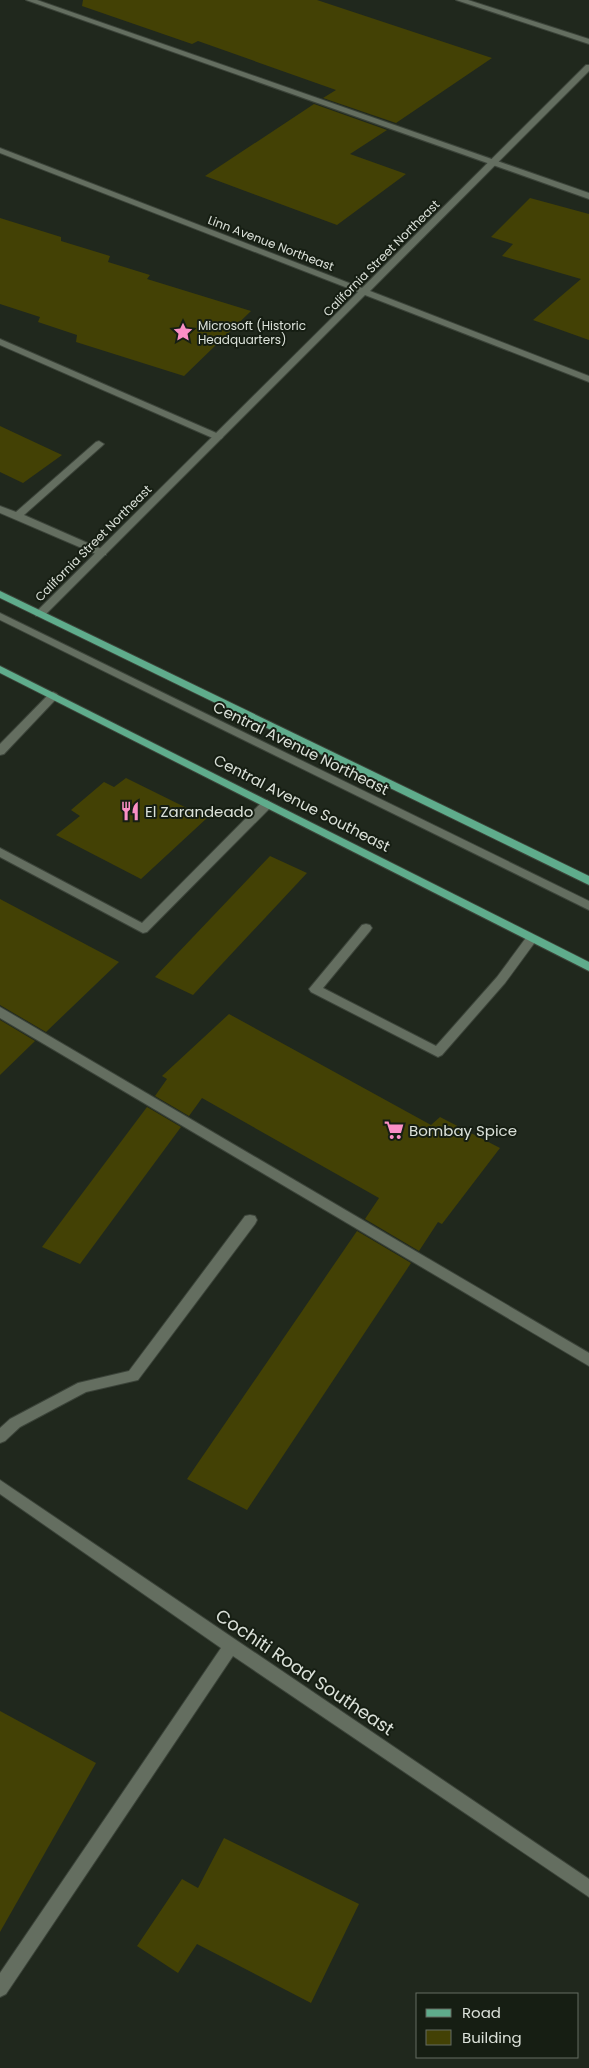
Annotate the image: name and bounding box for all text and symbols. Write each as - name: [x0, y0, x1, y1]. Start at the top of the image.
- street label: California Street Northeast: [319, 196, 443, 320]
- street label: Linn Avenue Northeast: [205, 211, 337, 275]
- place label: Microsoft (Historic Headquarters): [198, 317, 306, 348]
- place icon: Microsoft (Historic Headquarters): [172, 321, 194, 343]
- street label: California Street Northeast: [31, 481, 155, 605]
- street label: Central Avenue Northeast: [210, 696, 392, 800]
- street label: Central Avenue Southeast: [210, 749, 394, 857]
- restaurant icon: El Zarandeado: [119, 800, 141, 822]
- place label: El Zarandeado: [145, 801, 253, 822]
- supermarket icon: Bombay Spice: [383, 1119, 405, 1141]
- place label: Bombay Spice: [409, 1120, 517, 1141]
- street label: Cochiti Road Southeast: [211, 1603, 399, 1741]
- legend: [416, 1993, 579, 2058]
- text: Road: [462, 2002, 501, 2023]
- text: Building: [462, 2027, 522, 2048]

